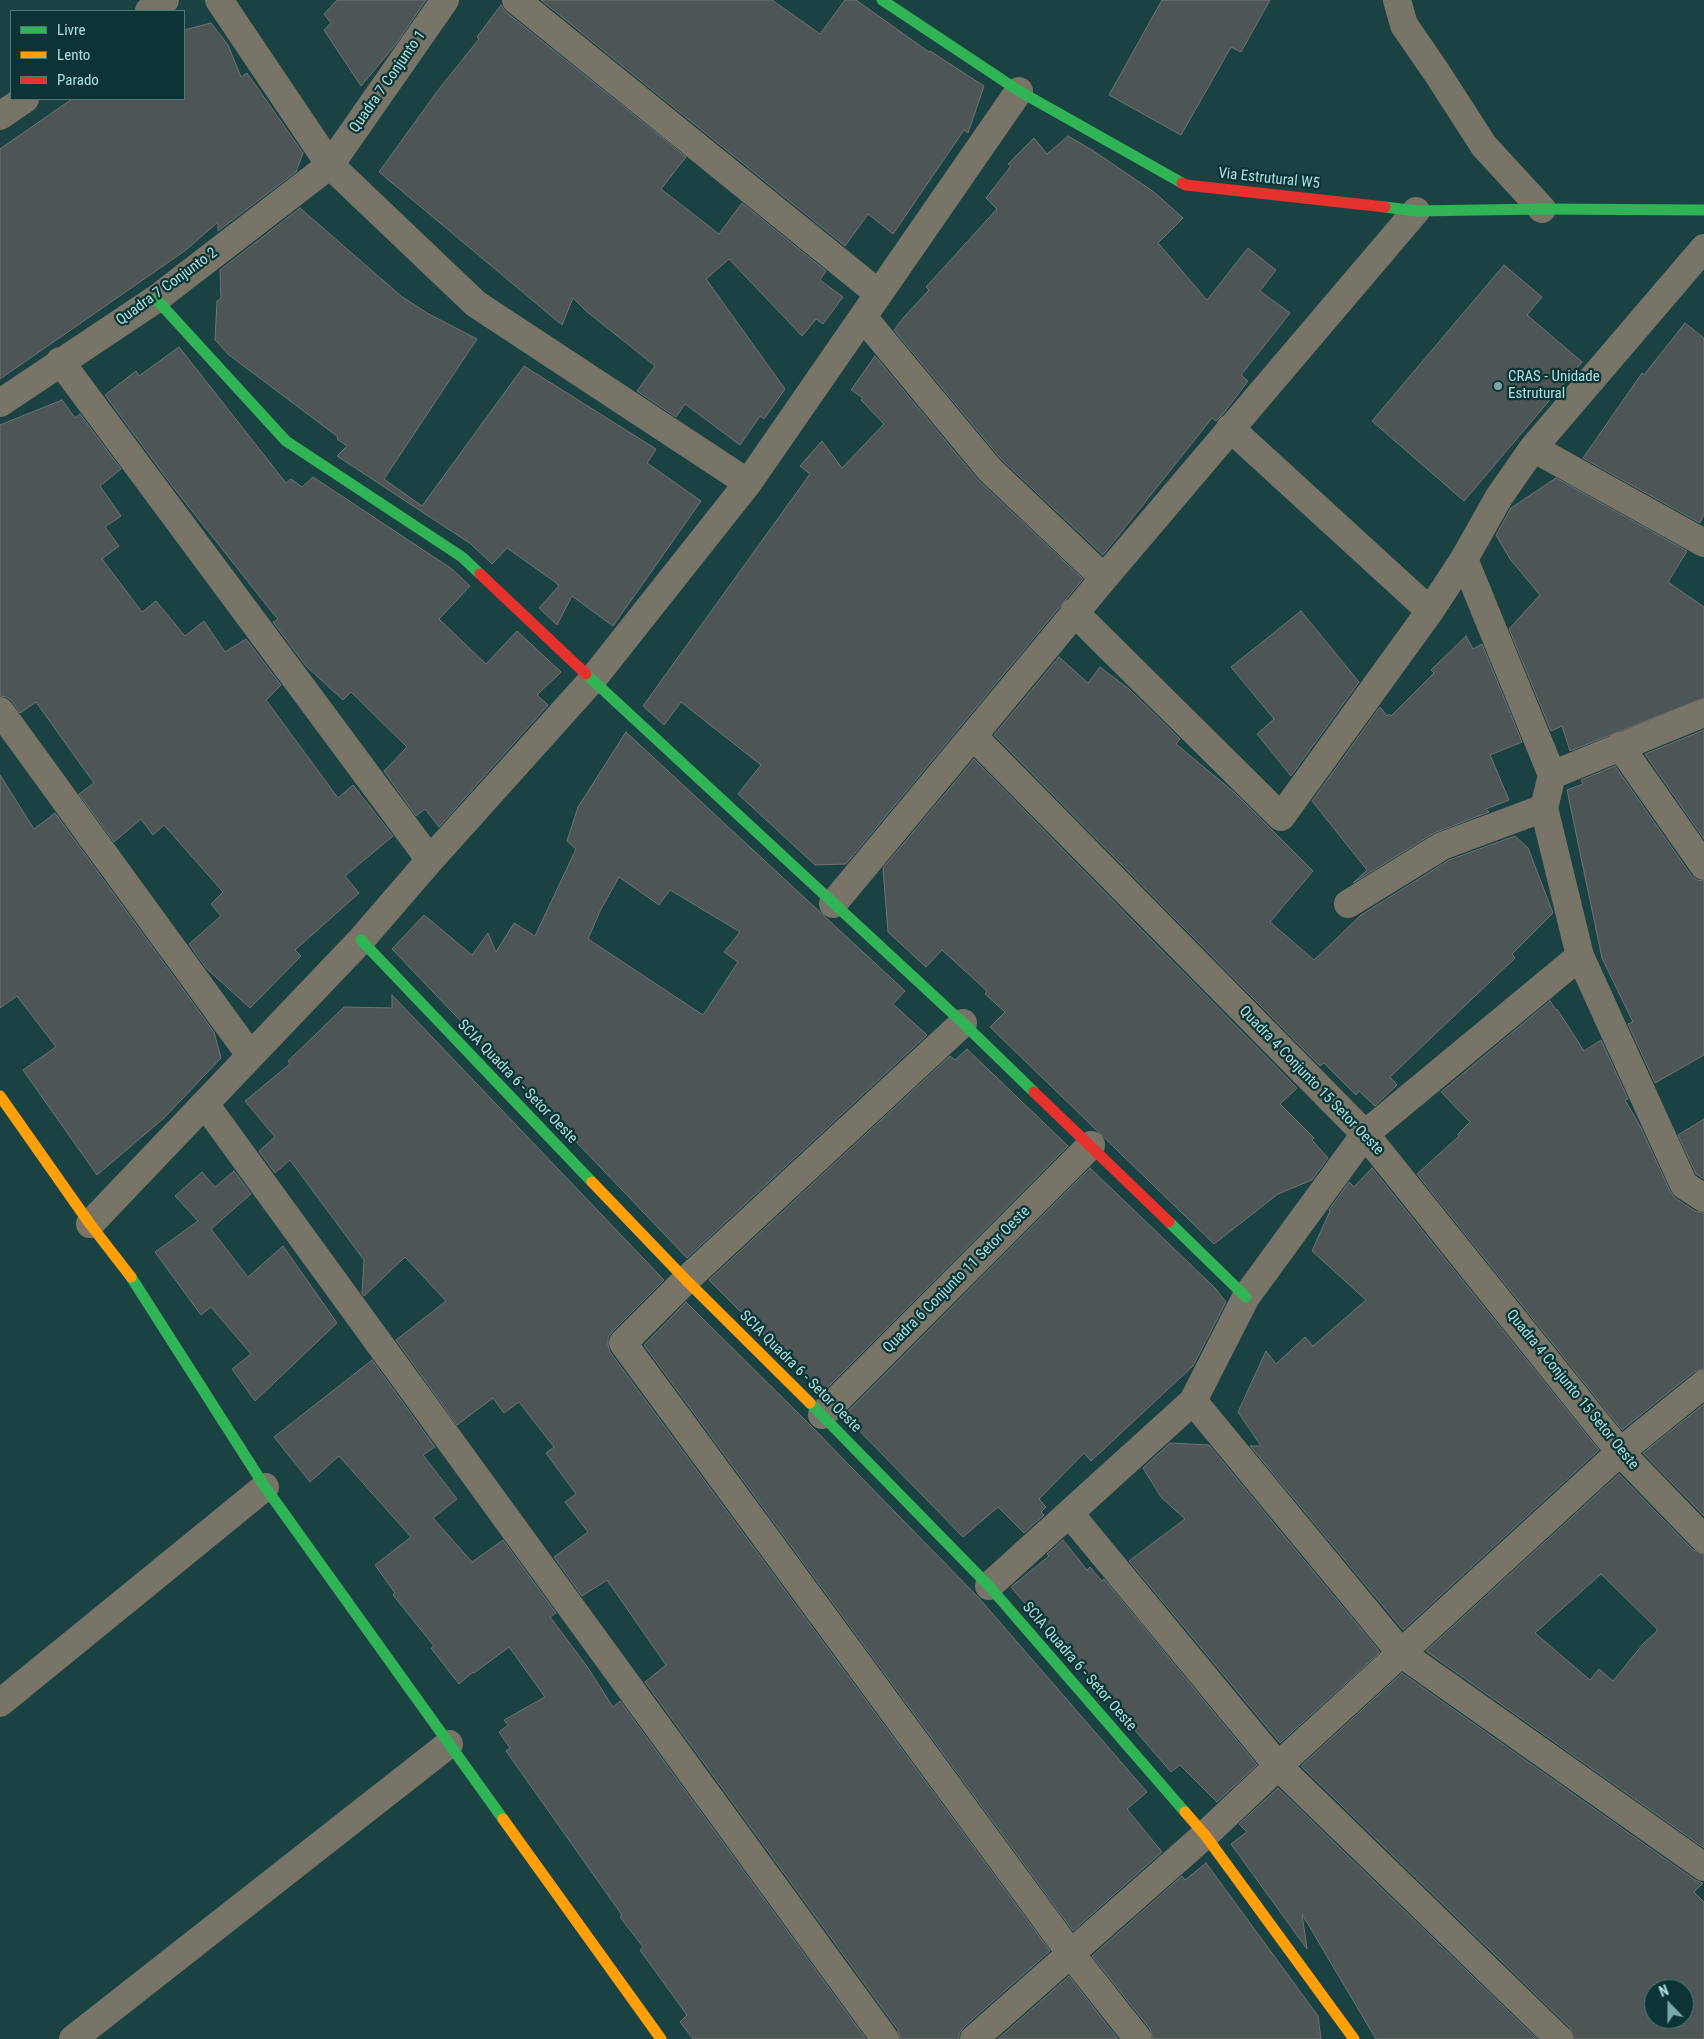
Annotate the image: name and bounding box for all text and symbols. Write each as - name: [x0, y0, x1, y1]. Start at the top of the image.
- legend: [10, 10, 185, 100]
- text: Livre: [57, 21, 85, 39]
- street label: Quadra 7 Conjunto 1: [346, 27, 430, 137]
- text: Lento: [57, 46, 90, 64]
- text: Parado: [57, 71, 99, 89]
- street label: Via Estrutural W5: [1217, 165, 1321, 193]
- street label: Quadra 7 Conjunto 2: [113, 244, 221, 330]
- place label: CRAS - Unidade Estrutural: [1508, 368, 1600, 403]
- marker: CRAS - Unidade Estrutural: [1492, 380, 1504, 392]
- street label: Quadra 4 Conjunto 15 Setor Oeste: [1235, 1003, 1387, 1159]
- street label: SCIA Quadra 6 - Setor Oeste: [453, 1016, 581, 1148]
- street label: Quadra 6 Conjunto 11 Setor Oeste: [880, 1203, 1034, 1357]
- street label: Quadra 4 Conjunto 15 Setor Oeste: [1502, 1306, 1642, 1474]
- street label: SCIA Quadra 6 - Setor Oeste: [735, 1307, 865, 1437]
- street label: SCIA Quadra 6 - Setor Oeste: [1018, 1599, 1140, 1735]
- north arrow: [1644, 1979, 1694, 2029]
- text: N: [1657, 1982, 1671, 2000]

